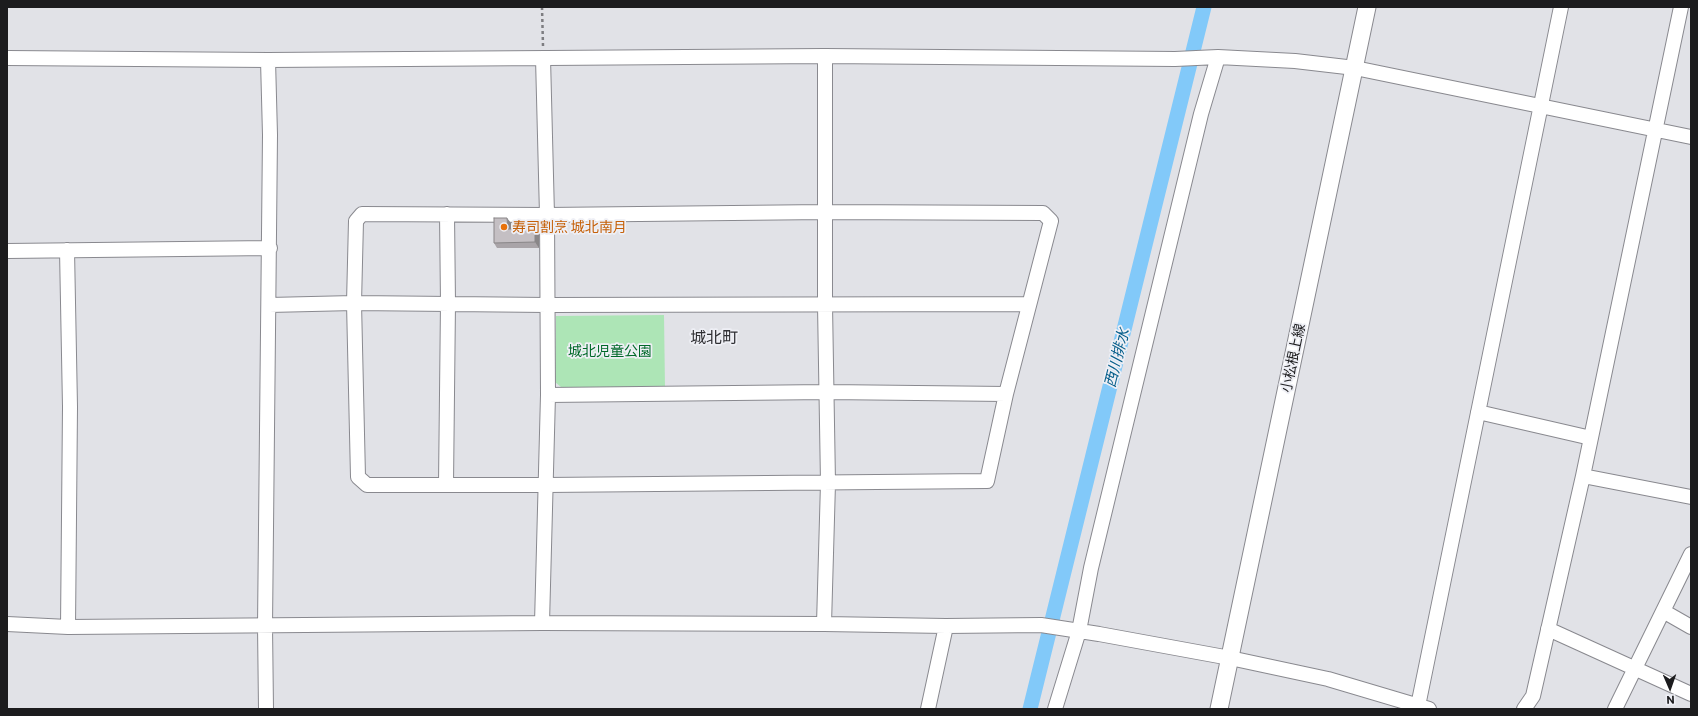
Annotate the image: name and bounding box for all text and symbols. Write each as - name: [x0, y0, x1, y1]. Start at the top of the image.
- place label: 寿司割烹 城北南月: [512, 219, 627, 235]
- marker: 寿司割烹 城北南月: [499, 222, 509, 232]
- street label: 小松根上線: [1278, 322, 1308, 394]
- water label: 西川排水: [1101, 327, 1133, 389]
- district label: 城北町: [690, 328, 738, 348]
- park label: 城北児童公園: [568, 343, 652, 359]
- north arrow: [1650, 668, 1690, 708]
- text: N: [1666, 694, 1675, 707]

